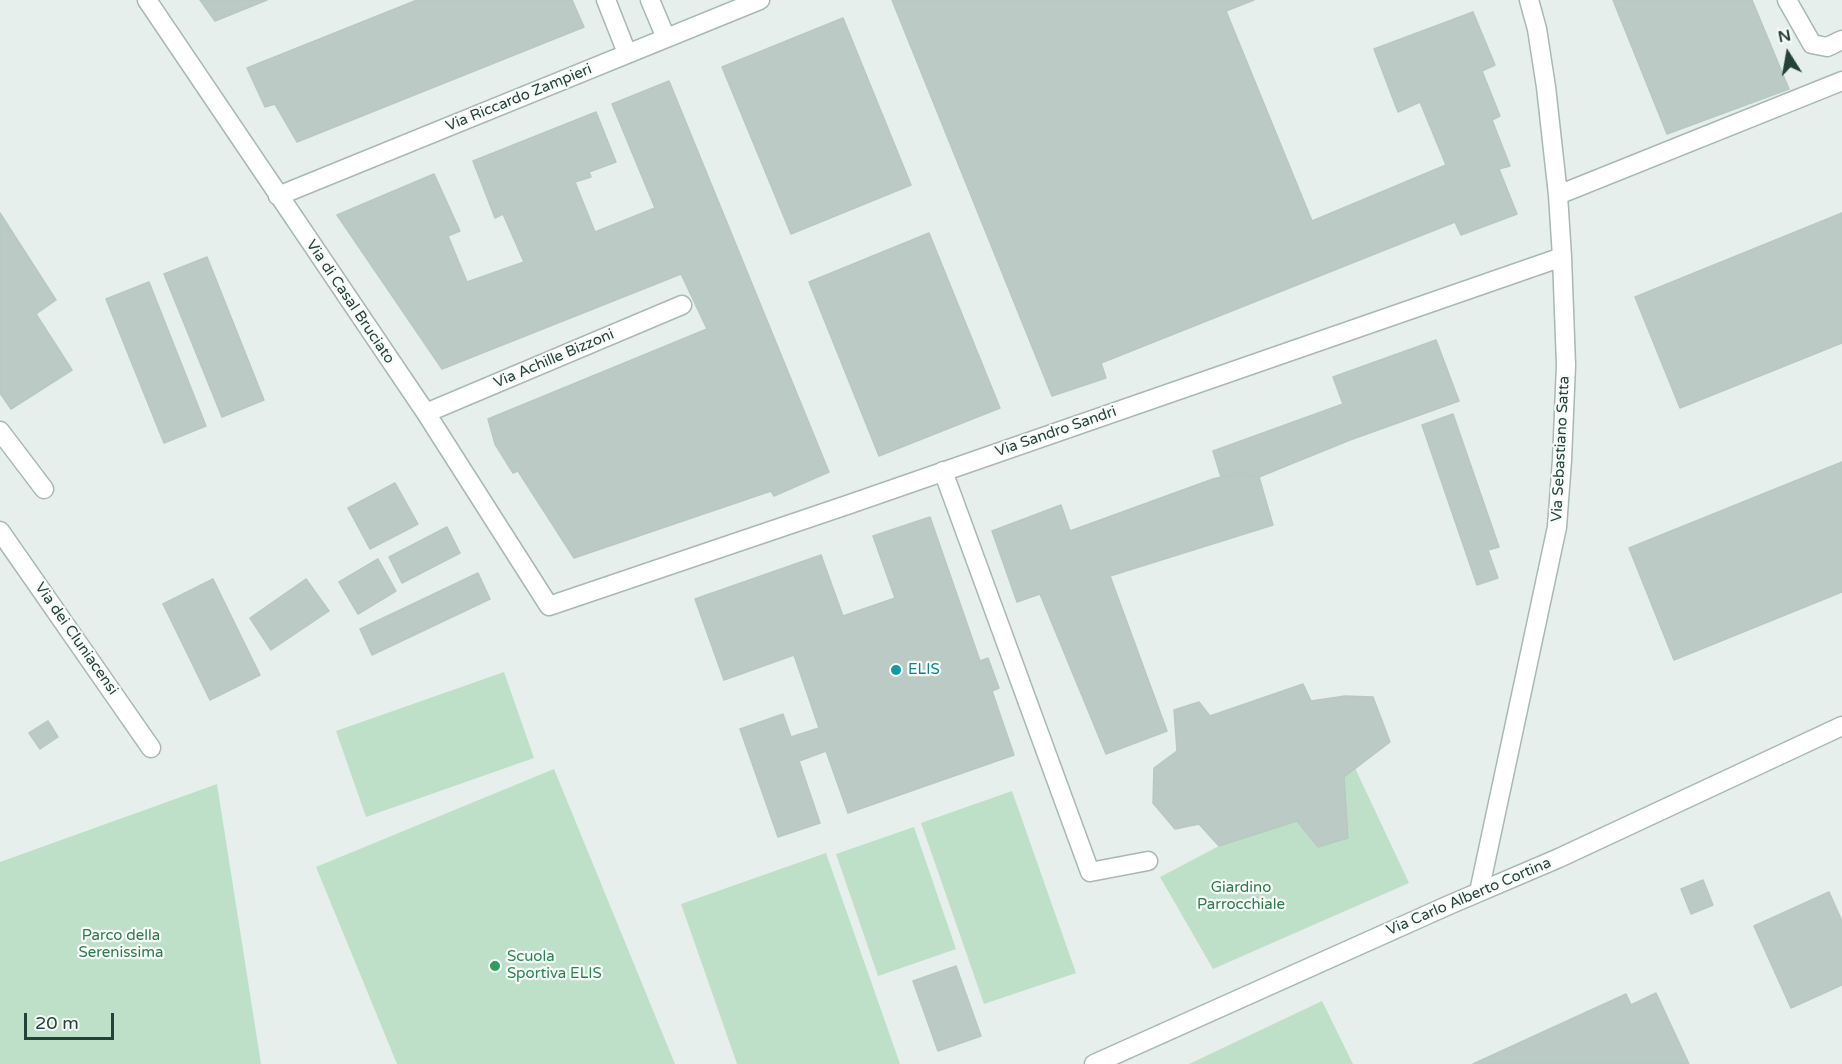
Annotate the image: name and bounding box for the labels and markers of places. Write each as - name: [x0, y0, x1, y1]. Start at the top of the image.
- place label: ELIS: [908, 661, 940, 679]
- marker: ELIS: [889, 663, 903, 677]
- place label: Scuola Sportiva ELIS: [507, 948, 602, 983]
- marker: Scuola Sportiva ELIS: [488, 959, 502, 973]

